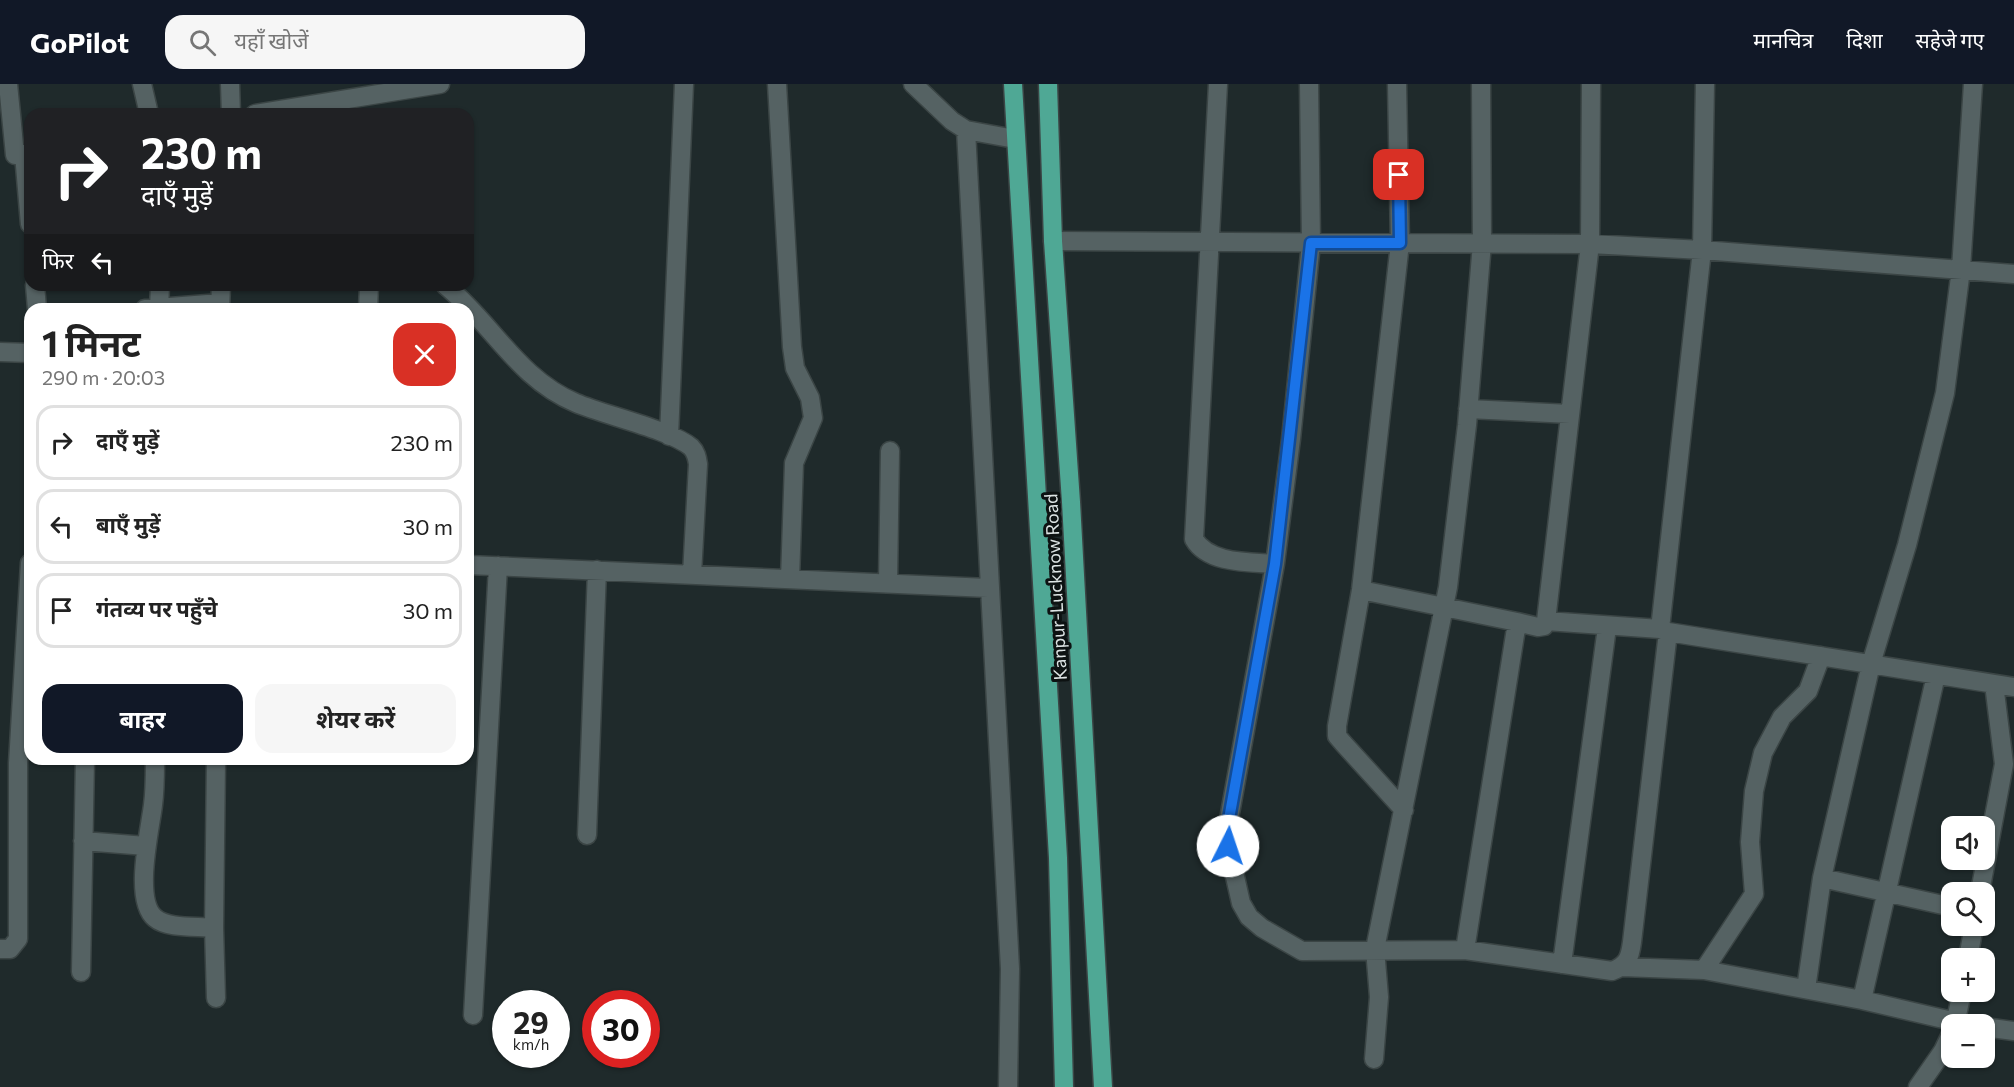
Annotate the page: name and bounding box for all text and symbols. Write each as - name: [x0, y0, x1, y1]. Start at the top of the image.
- search box: [165, 15, 585, 69]
- text: GoPilot: [30, 25, 129, 59]
- icon: search: [186, 26, 219, 59]
- text: यहाँ खोजें: [234, 27, 309, 54]
- text: मानचित्र: [1753, 27, 1813, 52]
- text: दिशा: [1846, 27, 1883, 52]
- text: सहेजे गए: [1916, 27, 1984, 52]
- text: 230 m: [141, 126, 262, 178]
- icon: right: [42, 132, 120, 210]
- pin: [1373, 149, 1424, 200]
- icon: arrive: [1382, 158, 1415, 191]
- text: दाएँ मुड़ें: [141, 178, 213, 211]
- icon: left: [86, 246, 119, 279]
- text: फिर: [42, 247, 74, 274]
- text: 1 मिनट: [42, 320, 141, 364]
- button: close: [393, 323, 456, 386]
- text: 290 m · 20:03: [42, 365, 165, 389]
- icon: right: [45, 426, 78, 459]
- text: दाएँ मुड़ें: [96, 427, 159, 454]
- text: 230 m: [390, 429, 453, 456]
- street label: Kanpur-Lucknow Road: [1039, 493, 1071, 681]
- icon: left: [45, 510, 78, 543]
- text: बाएँ मुड़ें: [96, 511, 161, 538]
- text: 30 m: [403, 513, 453, 540]
- icon: arrive: [45, 594, 78, 627]
- text: गंतव्य पर पहुँचे: [96, 595, 218, 622]
- text: 30 m: [403, 597, 453, 624]
- button: बाहर: [42, 684, 243, 753]
- button: शेयर करें: [255, 684, 456, 753]
- position arrow: [1196, 814, 1260, 878]
- map controls: [1941, 816, 1995, 1068]
- button: sound: [1941, 816, 1995, 870]
- button: search: [1941, 882, 1995, 936]
- button: +: [1941, 948, 1995, 1002]
- speed limit sign: 30: [582, 990, 660, 1068]
- text: 29: [513, 1003, 549, 1040]
- button: −: [1941, 1014, 1995, 1068]
- text: km/h: [513, 1035, 549, 1053]

